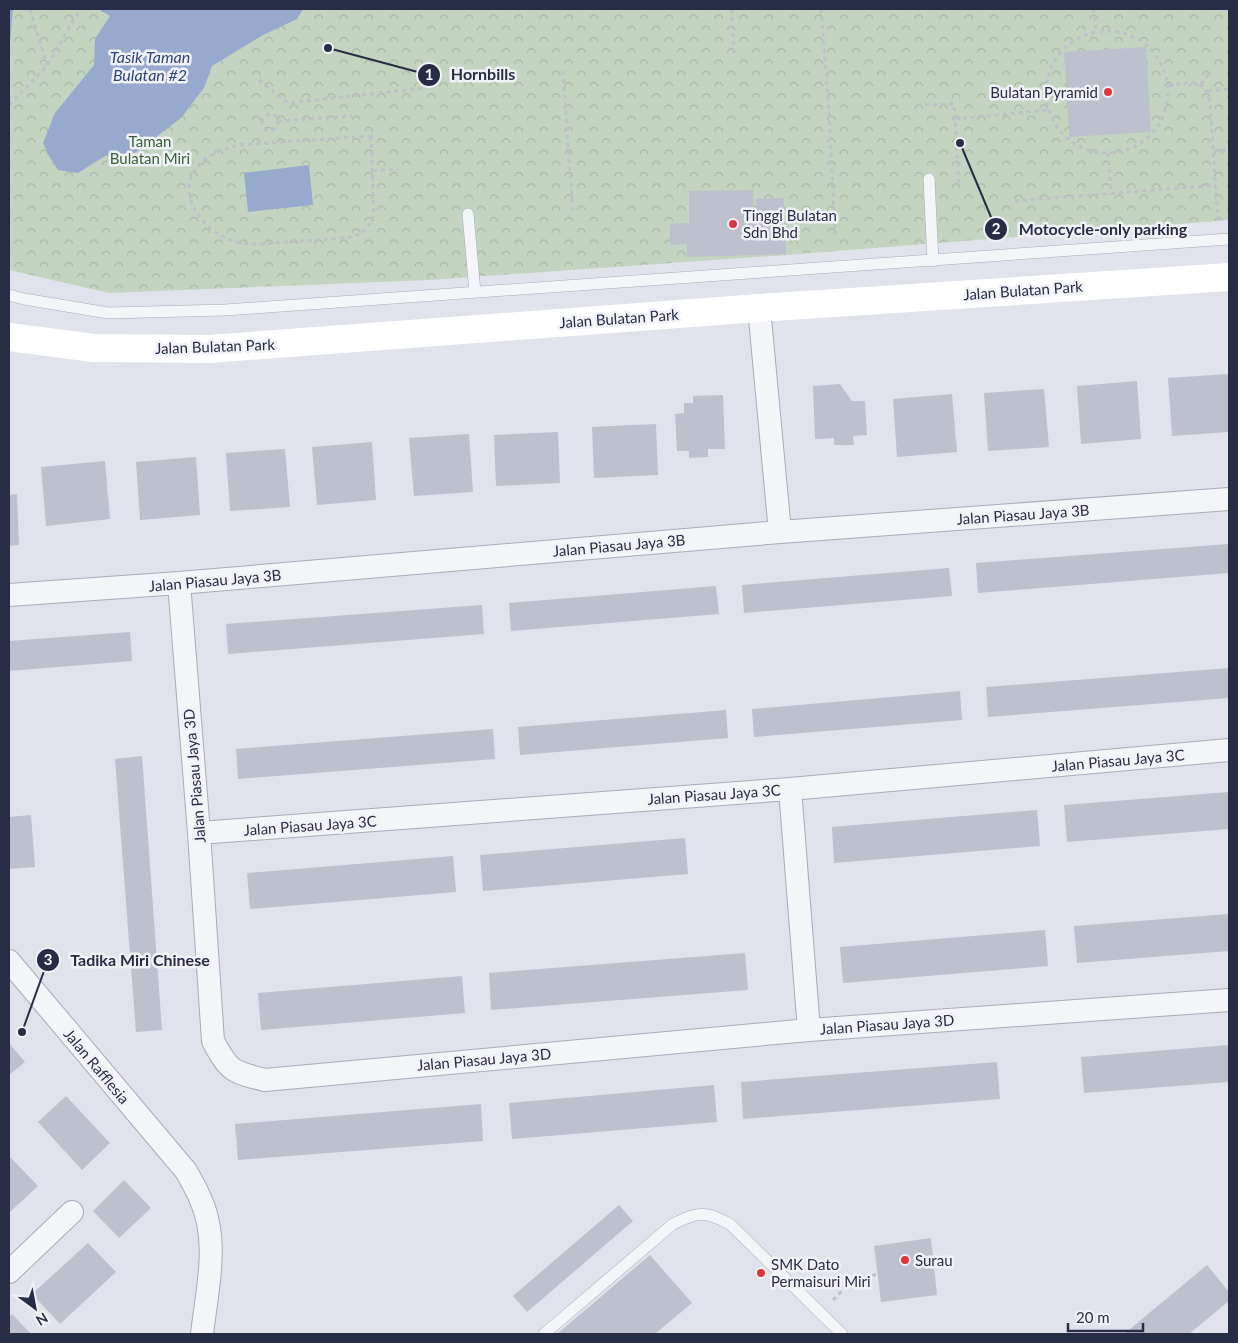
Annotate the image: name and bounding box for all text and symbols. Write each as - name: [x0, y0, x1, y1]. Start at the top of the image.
- water label: Tasik Taman Bulatan #2: [110, 47, 190, 84]
- callout: Hornbills: [416, 59, 526, 90]
- text: Hornbills: [451, 64, 515, 83]
- text: 1: [425, 65, 433, 83]
- place label: Bulatan Pyramid: [990, 83, 1098, 101]
- marker: Bulatan Pyramid: [1102, 86, 1114, 98]
- park label: Taman Bulatan Miri: [110, 132, 190, 167]
- place label: Tinggi Bulatan Sdn Bhd: [743, 206, 837, 241]
- callout: Motocycle-only parking: [984, 214, 1198, 245]
- marker: Tinggi Bulatan Sdn Bhd: [727, 218, 739, 230]
- text: 2: [992, 219, 1001, 237]
- text: Motocycle-only parking: [1019, 219, 1188, 238]
- street label: Jalan Bulatan Park: [963, 277, 1084, 303]
- street label: Jalan Bulatan Park: [559, 305, 680, 331]
- street label: Jalan Bulatan Park: [155, 335, 276, 357]
- street label: Jalan Piasau Jaya 3B: [956, 500, 1090, 528]
- street label: Jalan Piasau Jaya 3B: [552, 530, 686, 560]
- street label: Jalan Piasau Jaya 3B: [148, 565, 282, 595]
- street label: Jalan Piasau Jaya 3D: [179, 708, 209, 844]
- street label: Jalan Piasau Jaya 3C: [1051, 745, 1185, 775]
- street label: Jalan Piasau Jaya 3C: [647, 780, 781, 808]
- street label: Jalan Piasau Jaya 3C: [243, 811, 377, 839]
- callout: Tadika Miri Chinese: [36, 945, 220, 976]
- text: 3: [44, 950, 52, 968]
- text: Tadika Miri Chinese: [70, 950, 210, 969]
- street label: Jalan Piasau Jaya 3D: [819, 1010, 955, 1038]
- street label: Jalan Rafflesia: [60, 1025, 134, 1107]
- street label: Jalan Piasau Jaya 3D: [416, 1044, 552, 1074]
- place label: Surau: [915, 1251, 953, 1269]
- marker: Surau: [899, 1254, 911, 1266]
- place label: SMK Dato Permaisuri Miri: [771, 1255, 871, 1290]
- marker: SMK Dato Permaisuri Miri: [755, 1267, 767, 1279]
- north arrow: [10, 1283, 60, 1333]
- scale bar: [1068, 1300, 1143, 1332]
- text: 20 m: [1076, 1308, 1110, 1326]
- text: N: [33, 1309, 51, 1330]

